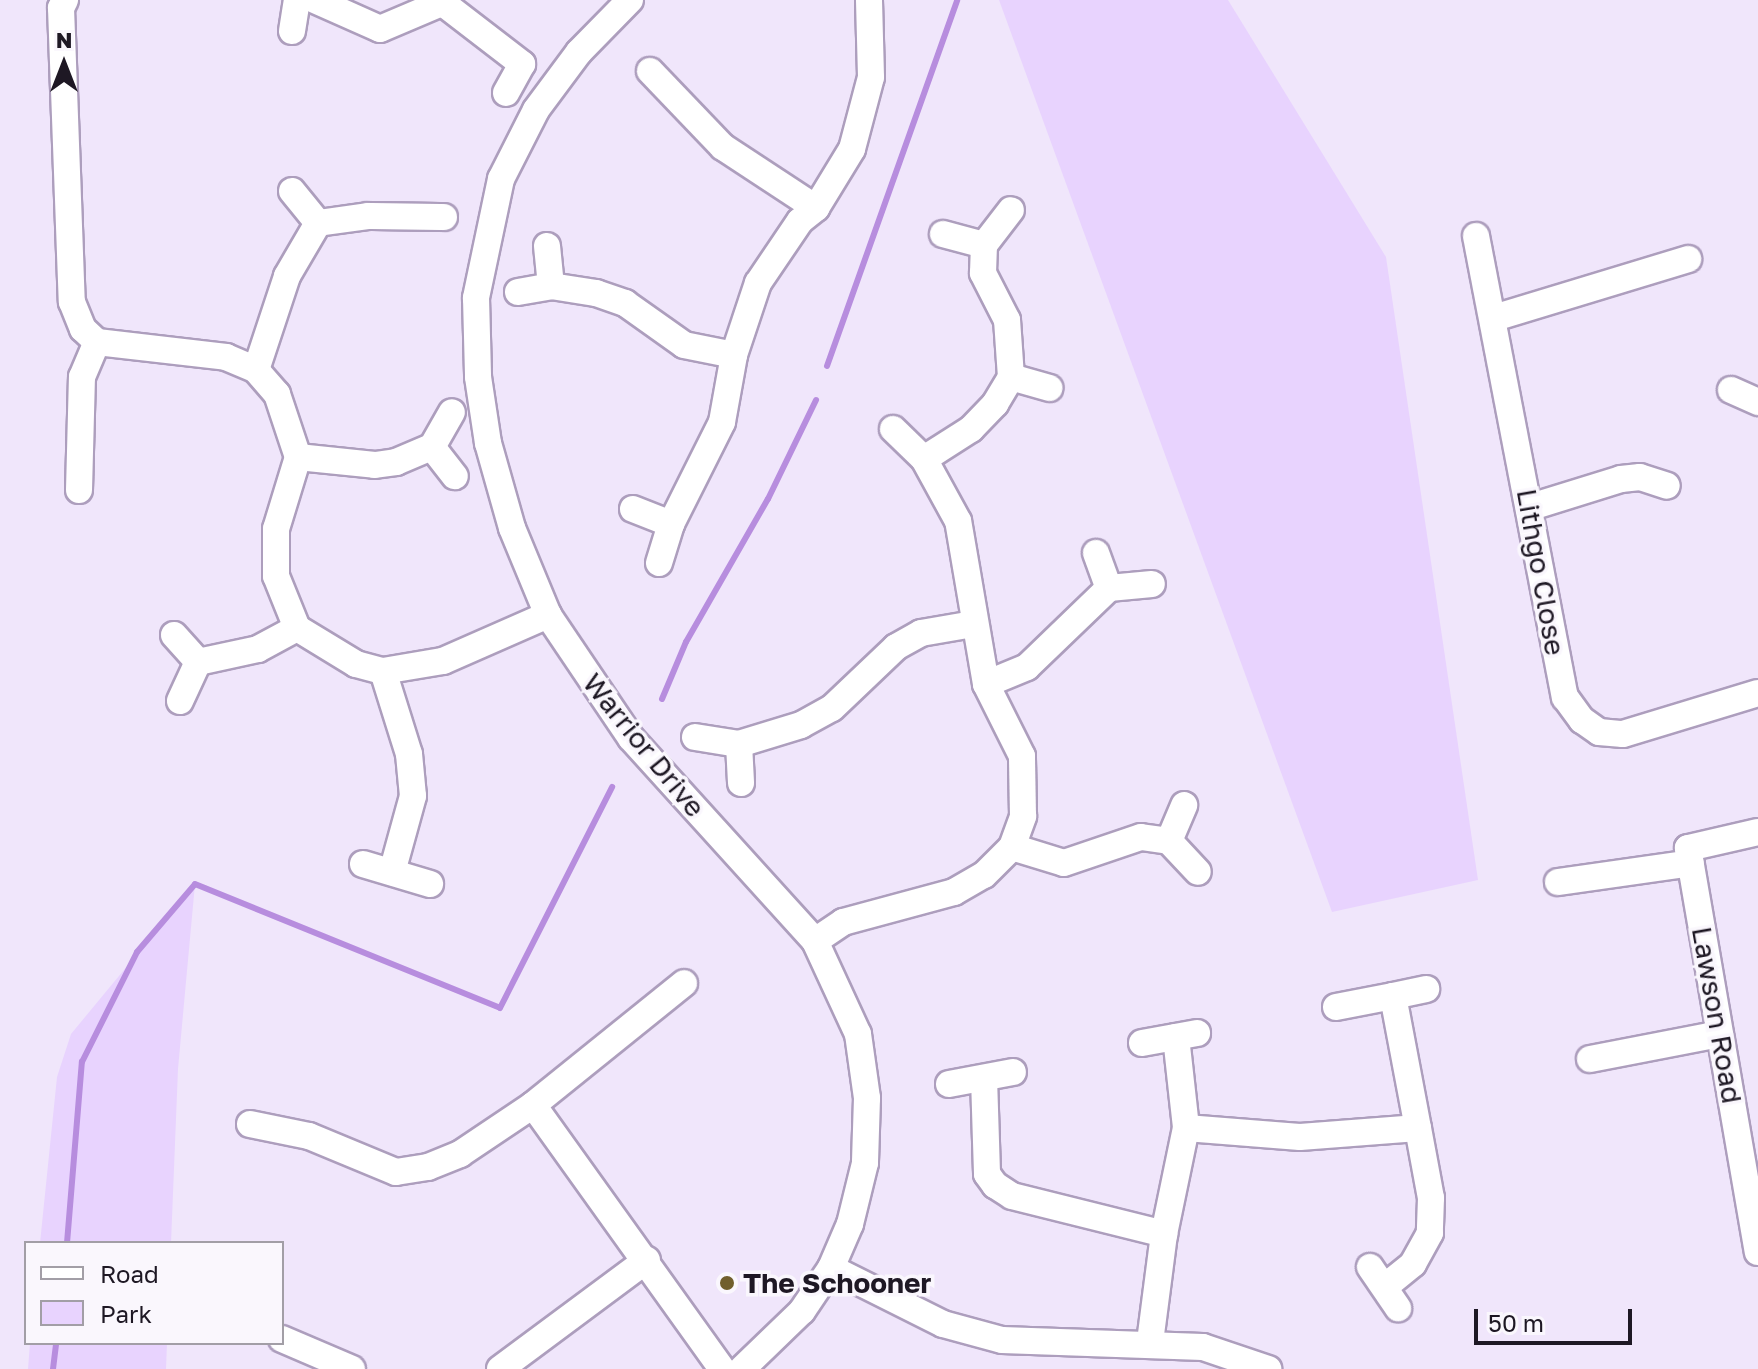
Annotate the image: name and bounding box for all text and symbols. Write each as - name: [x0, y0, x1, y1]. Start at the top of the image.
- north arrow: [24, 24, 104, 104]
- text: N: [56, 26, 72, 53]
- street label: Lithgo Close: [1510, 486, 1572, 658]
- street label: Warrior Drive: [576, 666, 712, 824]
- street label: Lawson Road: [1685, 924, 1749, 1106]
- legend: [24, 1241, 284, 1345]
- text: Road: [100, 1259, 159, 1288]
- place label: The Schooner: [743, 1266, 931, 1300]
- marker: The Schooner: [718, 1274, 736, 1292]
- scale bar: [1478, 1293, 1636, 1343]
- text: Park: [100, 1299, 152, 1328]
- text: 50 m: [1488, 1308, 1544, 1337]

